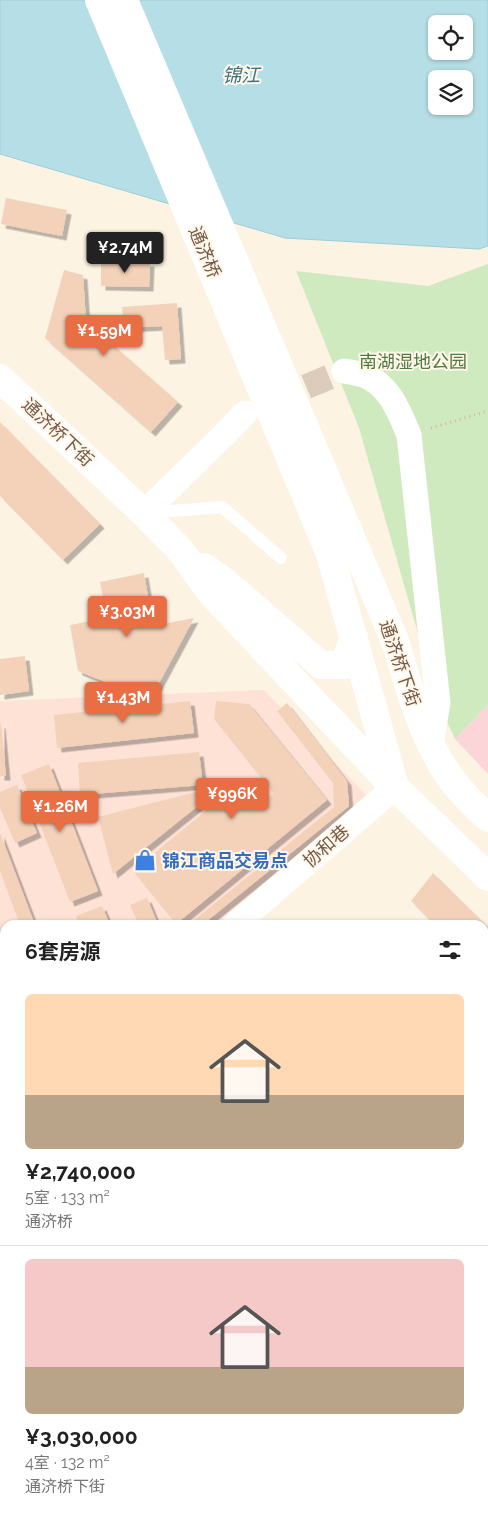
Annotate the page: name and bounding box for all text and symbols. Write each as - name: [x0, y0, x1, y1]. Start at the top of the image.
- map controls: [428, 15, 473, 115]
- button: locate: [428, 15, 473, 60]
- water label: 锦江: [222, 64, 262, 86]
- button: layers: [428, 70, 473, 115]
- street label: 通济桥: [185, 223, 225, 281]
- pin: ¥2.74M: [84, 232, 166, 274]
- text: ¥2.74M: [97, 238, 153, 257]
- pin: ¥1.59M: [63, 314, 145, 357]
- text: ¥1.59M: [76, 321, 132, 340]
- park label: 南湖湿地公园: [359, 351, 467, 372]
- street label: 通济桥下街: [18, 394, 98, 470]
- pin: ¥3.03M: [86, 596, 168, 638]
- text: ¥3.03M: [99, 602, 155, 621]
- street label: 通济桥下街: [375, 617, 425, 709]
- pin: ¥1.43M: [82, 682, 164, 724]
- text: ¥1.43M: [96, 688, 150, 707]
- pin: ¥996K: [197, 778, 267, 820]
- text: ¥996K: [207, 784, 257, 803]
- pin: ¥1.26M: [19, 790, 101, 833]
- text: ¥1.26M: [32, 797, 88, 816]
- street label: 协和巷: [299, 820, 353, 872]
- shop icon: 锦江商品交易点: [132, 847, 158, 873]
- place label: 锦江商品交易点: [162, 850, 288, 871]
- icon: filters: [436, 936, 464, 964]
- text: 6套房源: [25, 939, 101, 964]
- icon: home: [200, 1026, 290, 1116]
- text: ¥2,740,000: [25, 1159, 136, 1184]
- text: 5室 · 133 m²: [25, 1188, 110, 1207]
- text: 通济桥: [25, 1212, 73, 1231]
- icon: home: [200, 1292, 290, 1382]
- text: ¥3,030,000: [25, 1424, 138, 1449]
- text: 4室 · 132 m²: [25, 1453, 110, 1472]
- text: 通济桥下街: [25, 1477, 105, 1496]

